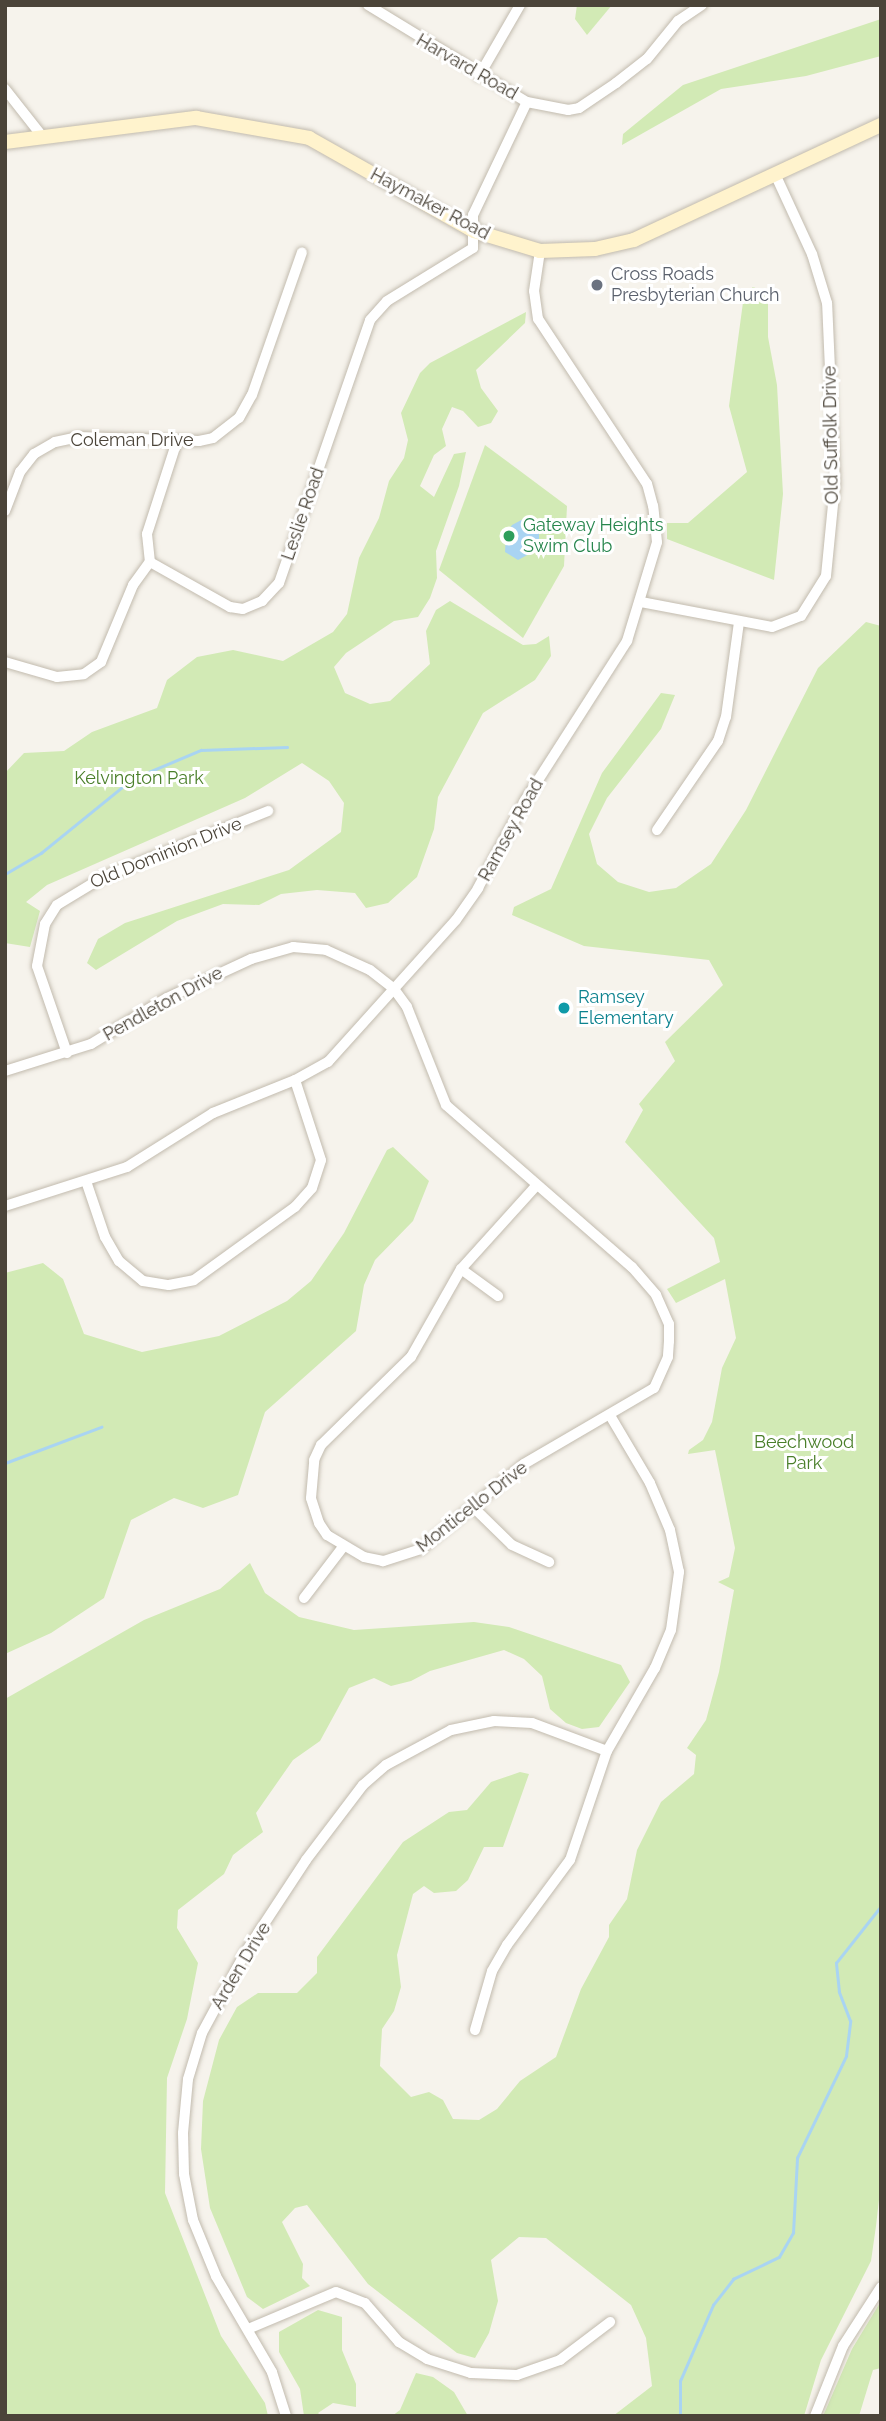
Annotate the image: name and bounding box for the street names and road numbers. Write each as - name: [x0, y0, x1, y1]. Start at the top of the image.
- street label: Harvard Road: [412, 29, 522, 105]
- street label: Haymaker Road: [366, 163, 494, 245]
- street label: Old Suffolk Drive: [819, 365, 843, 505]
- street label: Coleman Drive: [71, 429, 193, 451]
- street label: Leslie Road: [277, 465, 329, 563]
- street label: Ramsey Road: [474, 775, 548, 885]
- street label: Old Dominion Drive: [87, 813, 245, 893]
- street label: Pendleton Drive: [99, 962, 227, 1046]
- street label: Monticello Drive: [412, 1457, 532, 1557]
- street label: Arden Drive: [206, 1918, 276, 2014]

